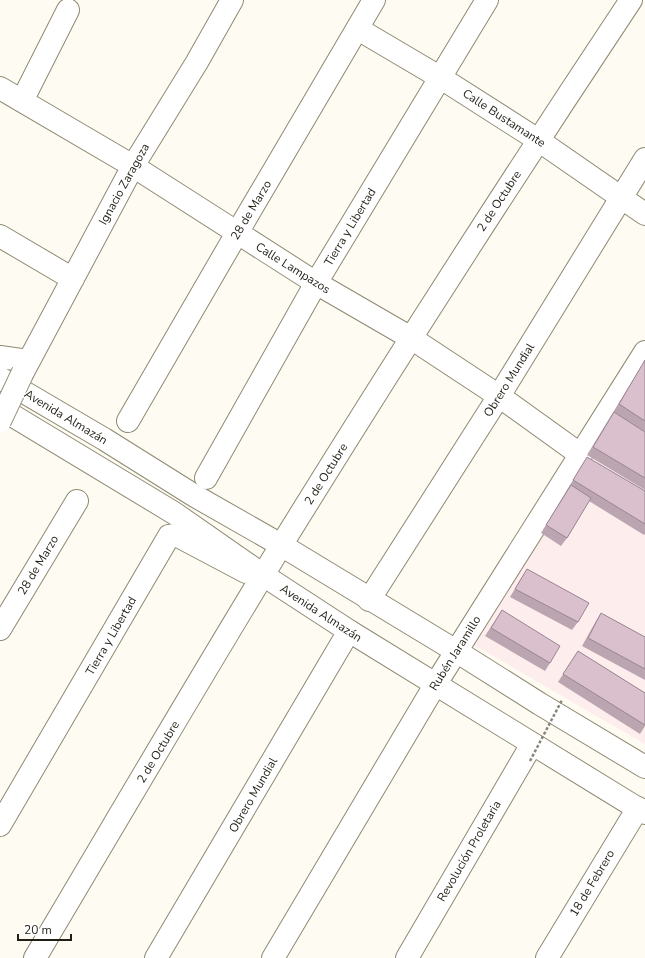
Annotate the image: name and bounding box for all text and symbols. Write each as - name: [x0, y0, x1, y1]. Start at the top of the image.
- street label: Calle Bustamante: [459, 85, 549, 151]
- street label: Ignacio Zaragoza: [95, 140, 153, 228]
- street label: 2 de Octubre: [473, 167, 525, 235]
- street label: 28 de Marzo: [227, 177, 275, 243]
- street label: Tierra y Libertad: [320, 185, 380, 269]
- street label: Calle Lampazos: [253, 239, 334, 297]
- street label: Obrero Mundial: [480, 340, 538, 420]
- street label: Avenida Almazán: [21, 386, 111, 448]
- street label: 2 de Octubre: [301, 440, 351, 508]
- street label: 28 de Marzo: [14, 532, 62, 598]
- street label: Avenida Almazán: [277, 581, 365, 645]
- street label: Tierra y Libertad: [82, 594, 140, 678]
- street label: Rubén Jaramillo: [426, 612, 485, 694]
- street label: 2 de Octubre: [133, 718, 183, 786]
- street label: Obrero Mundial: [225, 754, 281, 835]
- street label: Revolución Proletaria: [433, 797, 505, 905]
- street label: 18 de Febrero: [566, 846, 618, 919]
- scale bar: [18, 916, 71, 942]
- text: 20 m: [24, 922, 52, 938]

